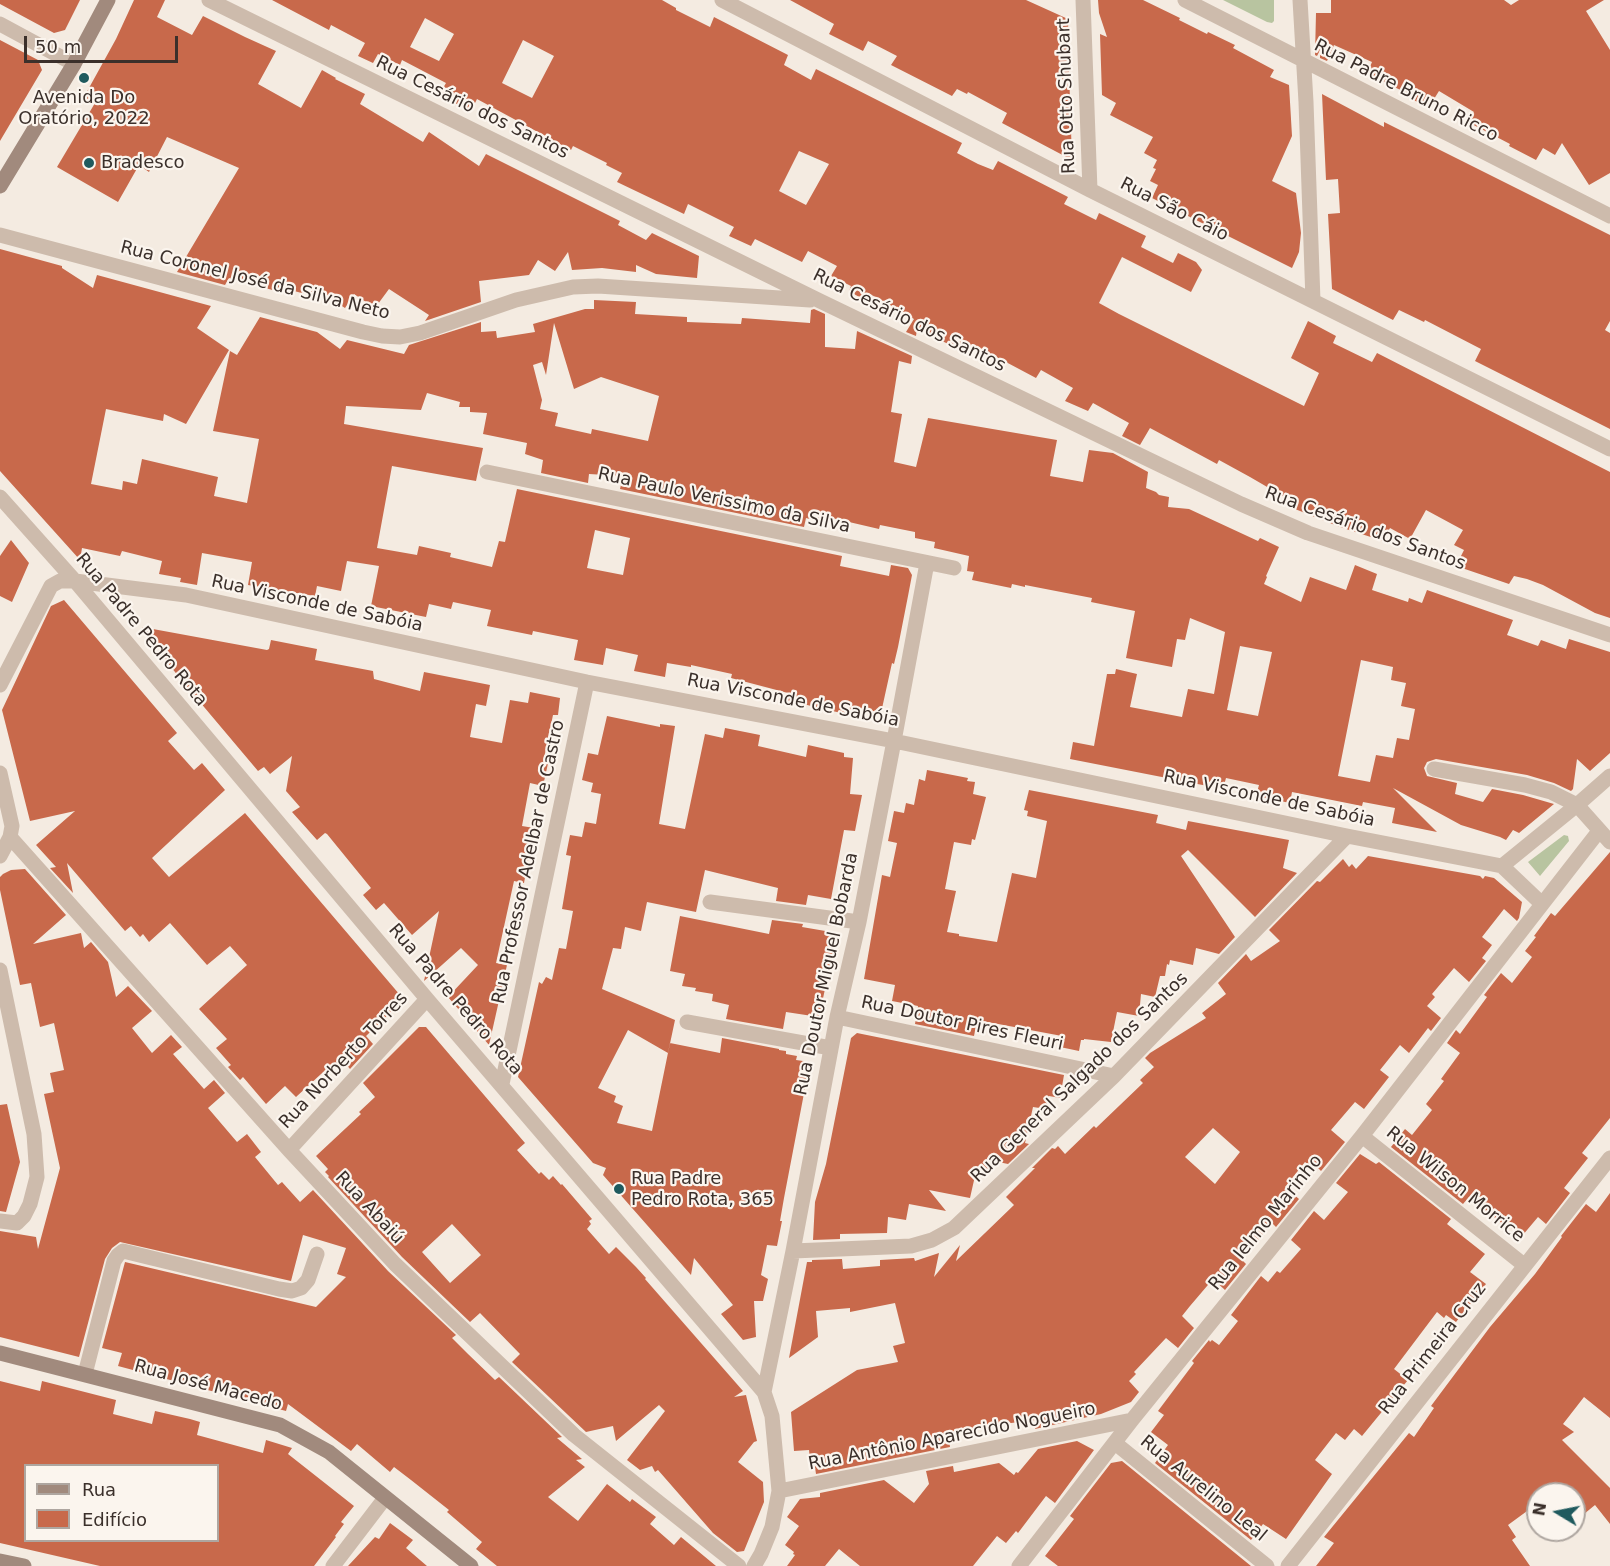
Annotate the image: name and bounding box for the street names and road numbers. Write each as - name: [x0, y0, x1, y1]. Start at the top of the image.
- street label: Rua Otto Shubart: [1053, 18, 1081, 174]
- street label: Rua Padre Bruno Ricco: [1310, 35, 1502, 147]
- street label: Rua Cesário dos Santos: [372, 52, 572, 164]
- street label: Rua São Cáio: [1116, 173, 1232, 247]
- street label: Rua Coronel José da Silva Neto: [118, 237, 392, 325]
- street label: Rua Cesário dos Santos: [809, 265, 1009, 377]
- street label: Rua Paulo Verissimo da Silva: [596, 464, 852, 538]
- street label: Rua Cesário dos Santos: [1262, 483, 1468, 575]
- street label: Rua Padre Pedro Rota: [71, 549, 211, 711]
- street label: Rua Visconde de Sabóia: [209, 571, 425, 637]
- street label: Rua Visconde de Sabóia: [685, 670, 901, 732]
- street label: Rua Professor Adelbar de Castro: [488, 718, 570, 1006]
- street label: Rua Visconde de Sabóia: [1161, 766, 1377, 832]
- street label: Rua Doutor Miguel Bobarda: [791, 851, 863, 1097]
- street label: Rua Padre Pedro Rota: [383, 920, 527, 1080]
- street label: Rua General Salgado dos Santos: [967, 968, 1193, 1188]
- street label: Rua Norberto Torres: [275, 988, 413, 1134]
- street label: Rua Doutor Pires Fleuri: [859, 992, 1065, 1056]
- street label: Rua Wilson Morrice: [1381, 1123, 1529, 1247]
- street label: Rua Ielmo Marinho: [1205, 1151, 1327, 1295]
- street label: Rua Abaiú: [330, 1167, 408, 1249]
- street label: Rua Primeira Cruz: [1375, 1279, 1491, 1419]
- street label: Rua José Macedo: [132, 1356, 284, 1416]
- street label: Rua Antônio Aparecido Nogueiro: [807, 1399, 1097, 1475]
- street label: Rua Aurelino Leal: [1135, 1431, 1271, 1547]

